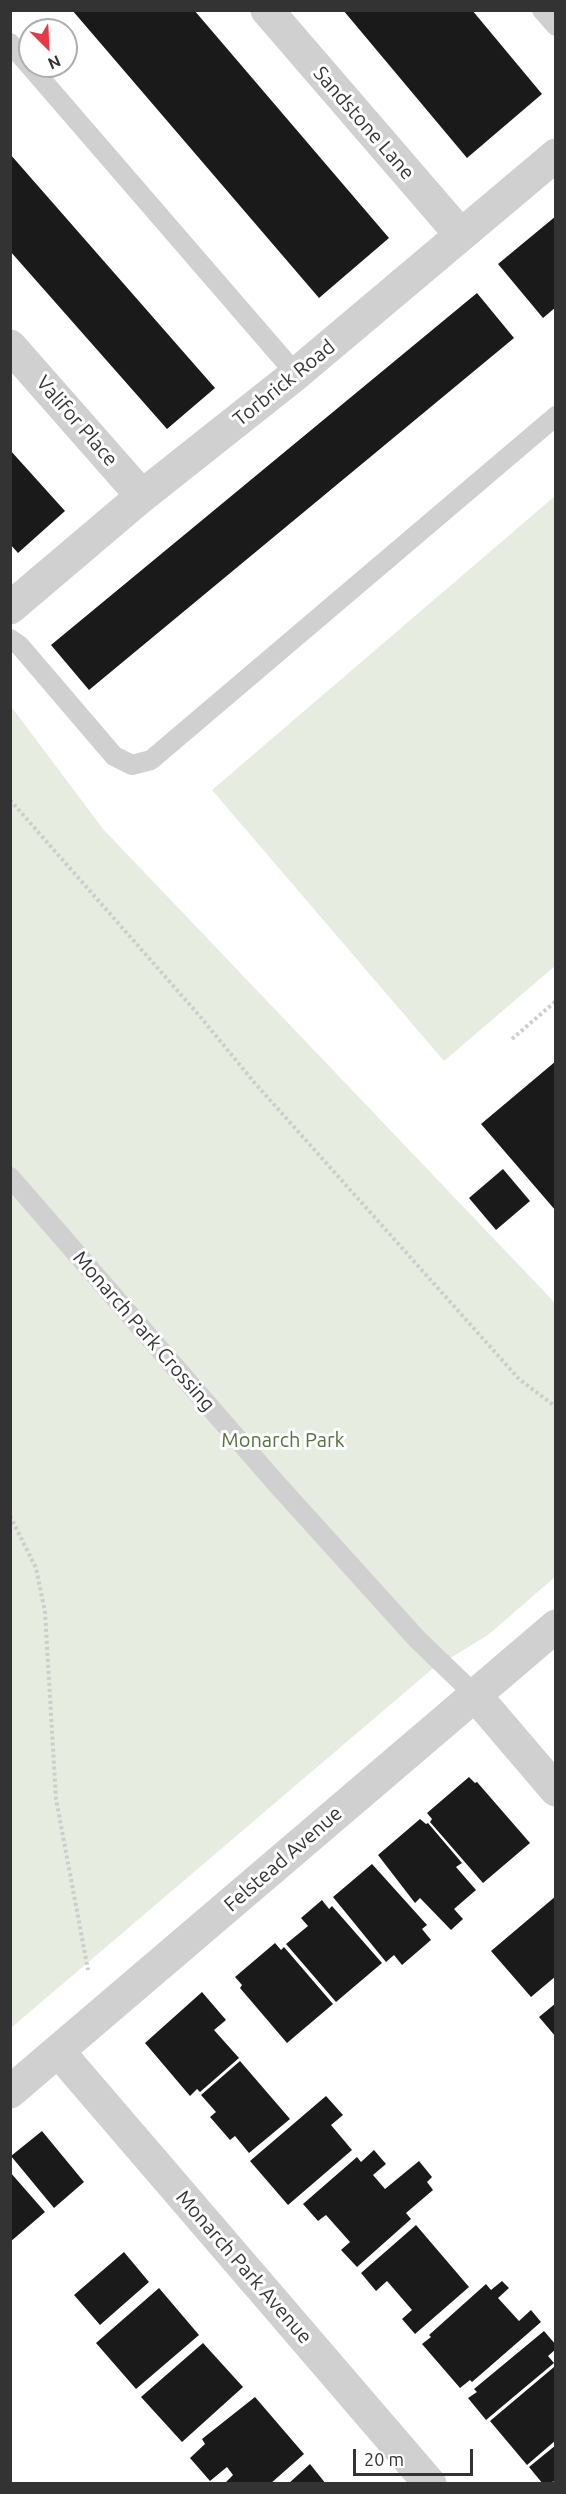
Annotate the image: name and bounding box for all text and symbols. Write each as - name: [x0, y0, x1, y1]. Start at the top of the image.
- north arrow: [18, 18, 78, 78]
- text: N: [45, 52, 64, 73]
- street label: Sandstone Lane: [308, 62, 420, 184]
- street label: Torbrick Road: [228, 335, 340, 431]
- street label: Valifor Place: [31, 371, 123, 471]
- street label: Monarch Park Crossing: [68, 1246, 220, 1416]
- park label: Monarch Park: [221, 1428, 345, 1452]
- street label: Felstead Avenue: [219, 1801, 347, 1917]
- street label: Monarch Park Avenue: [171, 2185, 317, 2349]
- scale bar: [356, 2437, 476, 2475]
- text: 20 m: [364, 2449, 404, 2469]

